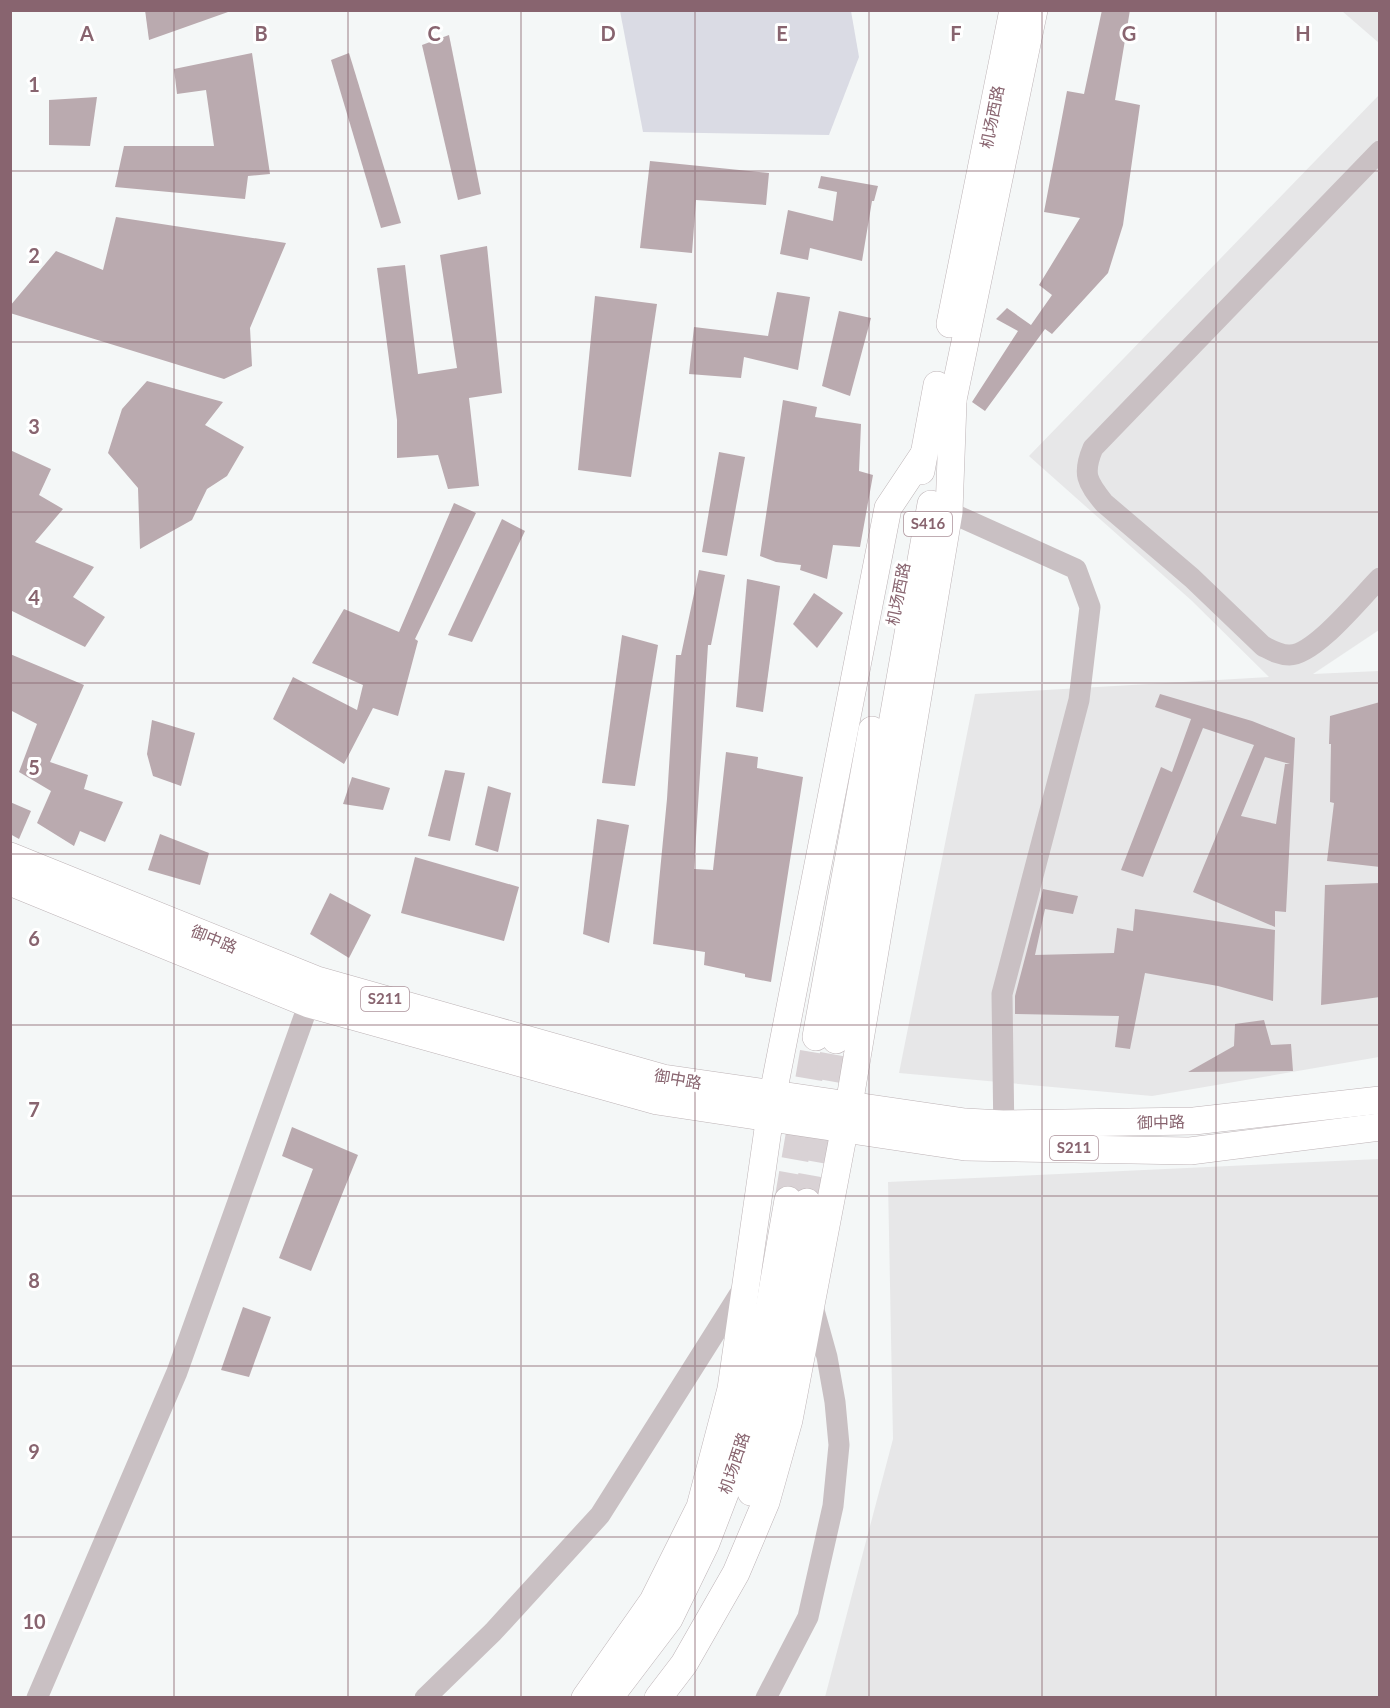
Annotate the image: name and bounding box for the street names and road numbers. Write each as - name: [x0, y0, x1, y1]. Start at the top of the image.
- street label: 机场西路: [976, 84, 1007, 150]
- road number: S416: [904, 512, 952, 536]
- street label: 机场西路: [882, 561, 913, 627]
- street label: 御中路: [188, 921, 240, 956]
- road number: S211: [361, 987, 409, 1011]
- street label: 御中路: [653, 1065, 703, 1092]
- street label: 御中路: [1137, 1112, 1185, 1131]
- road number: S211: [1050, 1136, 1098, 1160]
- street label: 机场西路: [715, 1429, 752, 1496]

